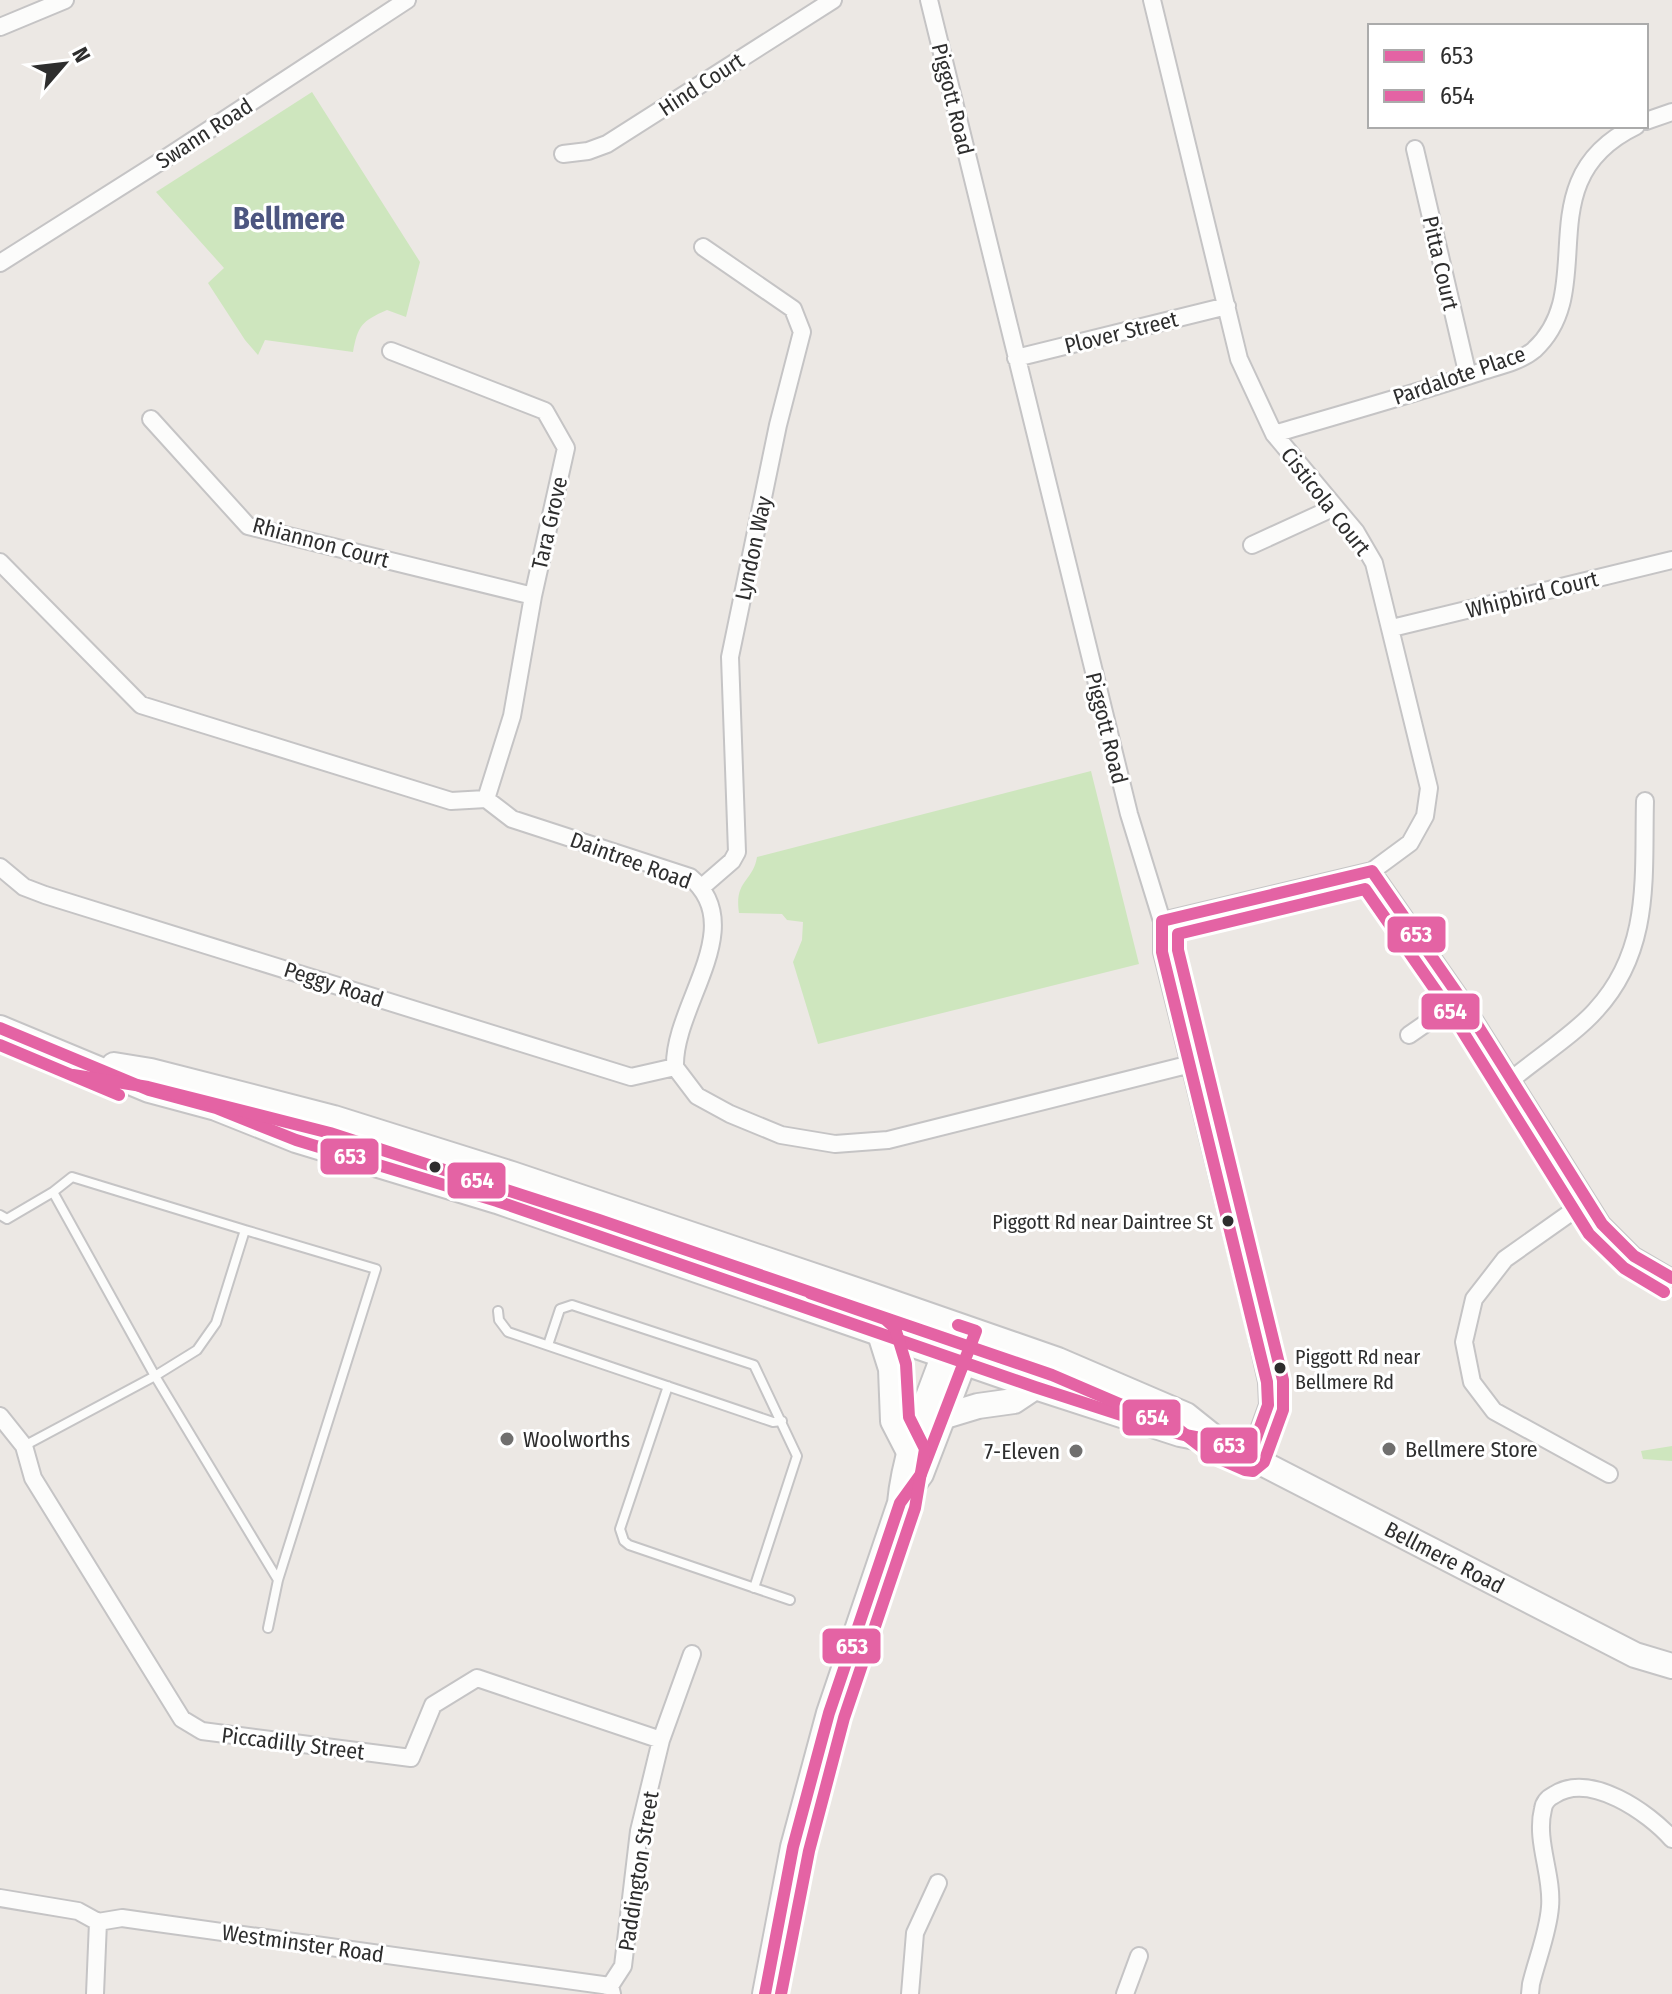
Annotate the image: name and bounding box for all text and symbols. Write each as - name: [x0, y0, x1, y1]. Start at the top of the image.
- north arrow: [24, 24, 104, 104]
- legend: [1368, 24, 1648, 128]
- street label: Piggott Road: [926, 40, 979, 158]
- text: 653: [1440, 42, 1473, 70]
- text: N: [66, 43, 96, 67]
- street label: Hind Court: [654, 46, 750, 122]
- text: 654: [1440, 82, 1474, 110]
- street label: Swann Road: [151, 92, 258, 175]
- district label: Bellmere: [233, 201, 345, 237]
- street label: Pitta Court: [1417, 213, 1465, 314]
- street label: Plover Street: [1062, 305, 1181, 360]
- street label: Pardalote Place: [1389, 340, 1529, 411]
- street label: Cisticola Court: [1275, 442, 1377, 561]
- street label: Tara Grove: [526, 474, 573, 572]
- street label: Lyndon Way: [729, 493, 778, 603]
- street label: Rhiannon Court: [250, 511, 393, 574]
- street label: Whipbird Court: [1463, 565, 1602, 624]
- street label: Piggott Road: [1080, 669, 1133, 787]
- street label: Daintree Road: [566, 826, 695, 895]
- line badge: 653: [1386, 915, 1447, 954]
- text: 653: [1400, 921, 1432, 948]
- street label: Peggy Road: [281, 956, 387, 1013]
- line badge: 654: [1420, 992, 1481, 1031]
- text: 654: [1433, 998, 1467, 1025]
- line badge: 653: [319, 1137, 380, 1176]
- text: 653: [334, 1143, 366, 1170]
- unlabelled marker: [427, 1159, 443, 1175]
- line badge: 654: [446, 1161, 507, 1200]
- text: 654: [460, 1167, 494, 1194]
- place label: Piggott Rd near Daintree St: [992, 1210, 1213, 1234]
- marker: Piggott Rd near Daintree St: [1220, 1213, 1236, 1229]
- place label: Piggott Rd near Bellmere Rd: [1295, 1345, 1420, 1394]
- marker: Piggott Rd near Bellmere Rd: [1272, 1360, 1288, 1376]
- line badge: 654: [1121, 1398, 1182, 1437]
- text: 654: [1135, 1404, 1169, 1431]
- place label: Woolworths: [523, 1426, 630, 1453]
- line badge: 653: [1199, 1426, 1259, 1465]
- marker: Woolworths: [498, 1430, 516, 1448]
- text: 653: [1213, 1432, 1245, 1459]
- place label: Bellmere Store: [1405, 1436, 1538, 1463]
- place label: 7-Eleven: [984, 1438, 1060, 1465]
- marker: Bellmere Store: [1380, 1440, 1398, 1458]
- marker: 7-Eleven: [1067, 1442, 1085, 1460]
- street label: Bellmere Road: [1380, 1516, 1509, 1600]
- line badge: 653: [821, 1627, 882, 1665]
- text: 653: [836, 1633, 868, 1660]
- street label: Piccadilly Street: [220, 1721, 367, 1766]
- street label: Paddington Street: [613, 1788, 665, 1953]
- street label: Westminster Road: [220, 1919, 386, 1968]

